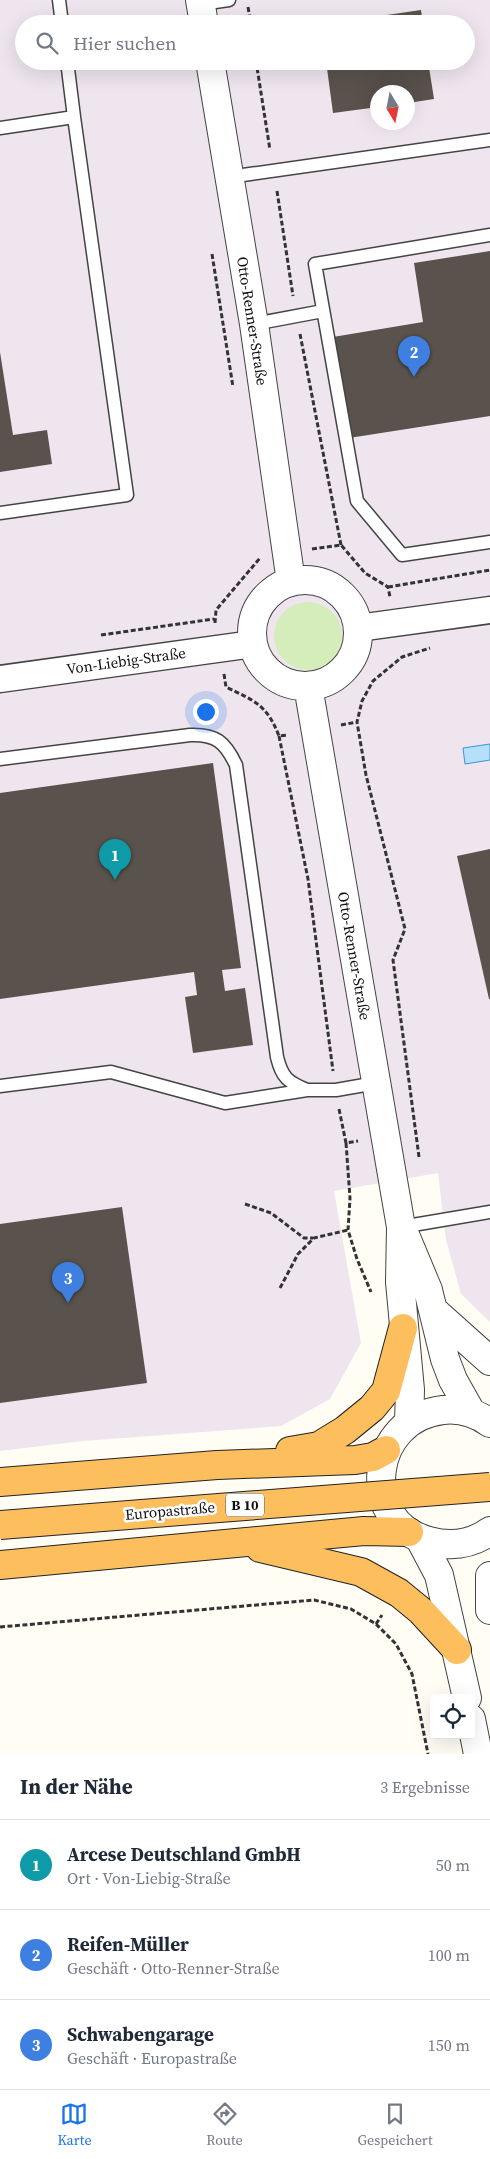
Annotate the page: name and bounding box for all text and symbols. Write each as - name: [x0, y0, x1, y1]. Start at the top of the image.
- search box: [15, 15, 475, 70]
- icon: search: [33, 29, 61, 57]
- text: Hier suchen: [73, 30, 177, 56]
- north arrow: [370, 85, 415, 130]
- street label: Otto-Renner-Straße: [232, 255, 273, 387]
- pin: 2: [398, 336, 430, 377]
- street label: Von-Liebig-Straße: [65, 642, 187, 679]
- your location: [193, 699, 219, 725]
- pin: 1: [99, 839, 131, 880]
- street label: Otto-Renner-Straße: [333, 890, 376, 1022]
- pin: 3: [52, 1262, 84, 1303]
- road number: B 10: [226, 1494, 264, 1516]
- street label: Europastraße: [124, 1496, 216, 1525]
- map controls: [430, 1694, 475, 1739]
- button: locate: [430, 1694, 475, 1739]
- text: In der Nähe: [20, 1772, 133, 1801]
- text: 3 Ergebnisse: [380, 1776, 470, 1798]
- text: Arcese Deutschland GmbH: [67, 1841, 301, 1867]
- text: 1: [32, 1854, 40, 1876]
- text: 50 m: [436, 1854, 470, 1876]
- text: Ort · Von-Liebig-Straße: [67, 1867, 231, 1889]
- text: Reifen-Müller: [67, 1931, 189, 1957]
- text: 2: [32, 1944, 40, 1966]
- text: 100 m: [428, 1944, 470, 1966]
- text: Geschäft · Otto-Renner-Straße: [67, 1957, 280, 1979]
- text: Schwabengarage: [67, 2021, 214, 2047]
- text: 3: [32, 2034, 40, 2056]
- text: 150 m: [428, 2034, 470, 2056]
- text: Geschäft · Europastraße: [67, 2047, 237, 2069]
- tab: Karte: [57, 2100, 92, 2150]
- tab: Route: [206, 2100, 243, 2150]
- tab: Gespeichert: [358, 2100, 433, 2150]

